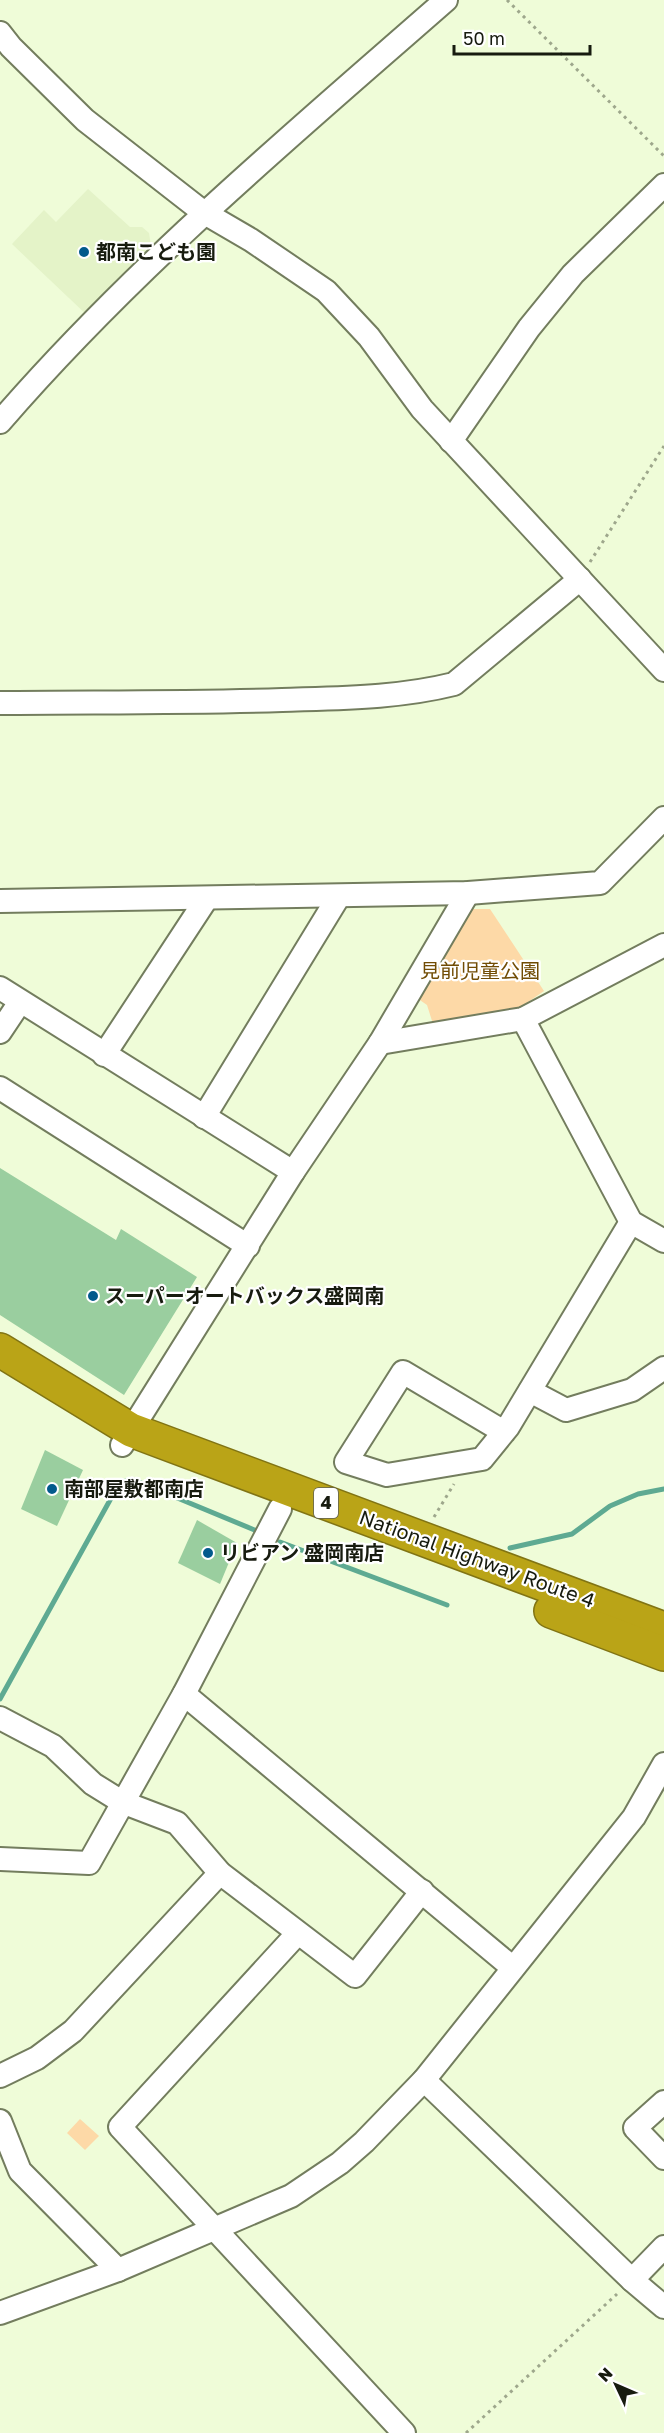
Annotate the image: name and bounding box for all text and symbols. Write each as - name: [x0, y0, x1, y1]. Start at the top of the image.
- scale bar: [454, 18, 590, 56]
- text: 50 m: [463, 27, 505, 49]
- place label: 都南こども園: [96, 239, 216, 263]
- marker: 都南こども園: [77, 245, 91, 259]
- park label: 見前児童公園: [420, 958, 540, 982]
- place label: スーパーオートバックス盛岡南: [105, 1283, 384, 1307]
- marker: スーパーオートバックス盛岡南: [86, 1289, 100, 1303]
- place label: 南部屋敷都南店: [64, 1476, 204, 1500]
- marker: 南部屋敷都南店: [45, 1482, 59, 1496]
- road number: 4: [314, 1488, 338, 1518]
- street label: National Highway Route 4: [356, 1504, 598, 1612]
- place label: リビアン 盛岡南店: [220, 1540, 384, 1564]
- marker: リビアン 盛岡南店: [201, 1546, 215, 1560]
- north arrow: [586, 2355, 646, 2415]
- text: N: [594, 2363, 617, 2386]

